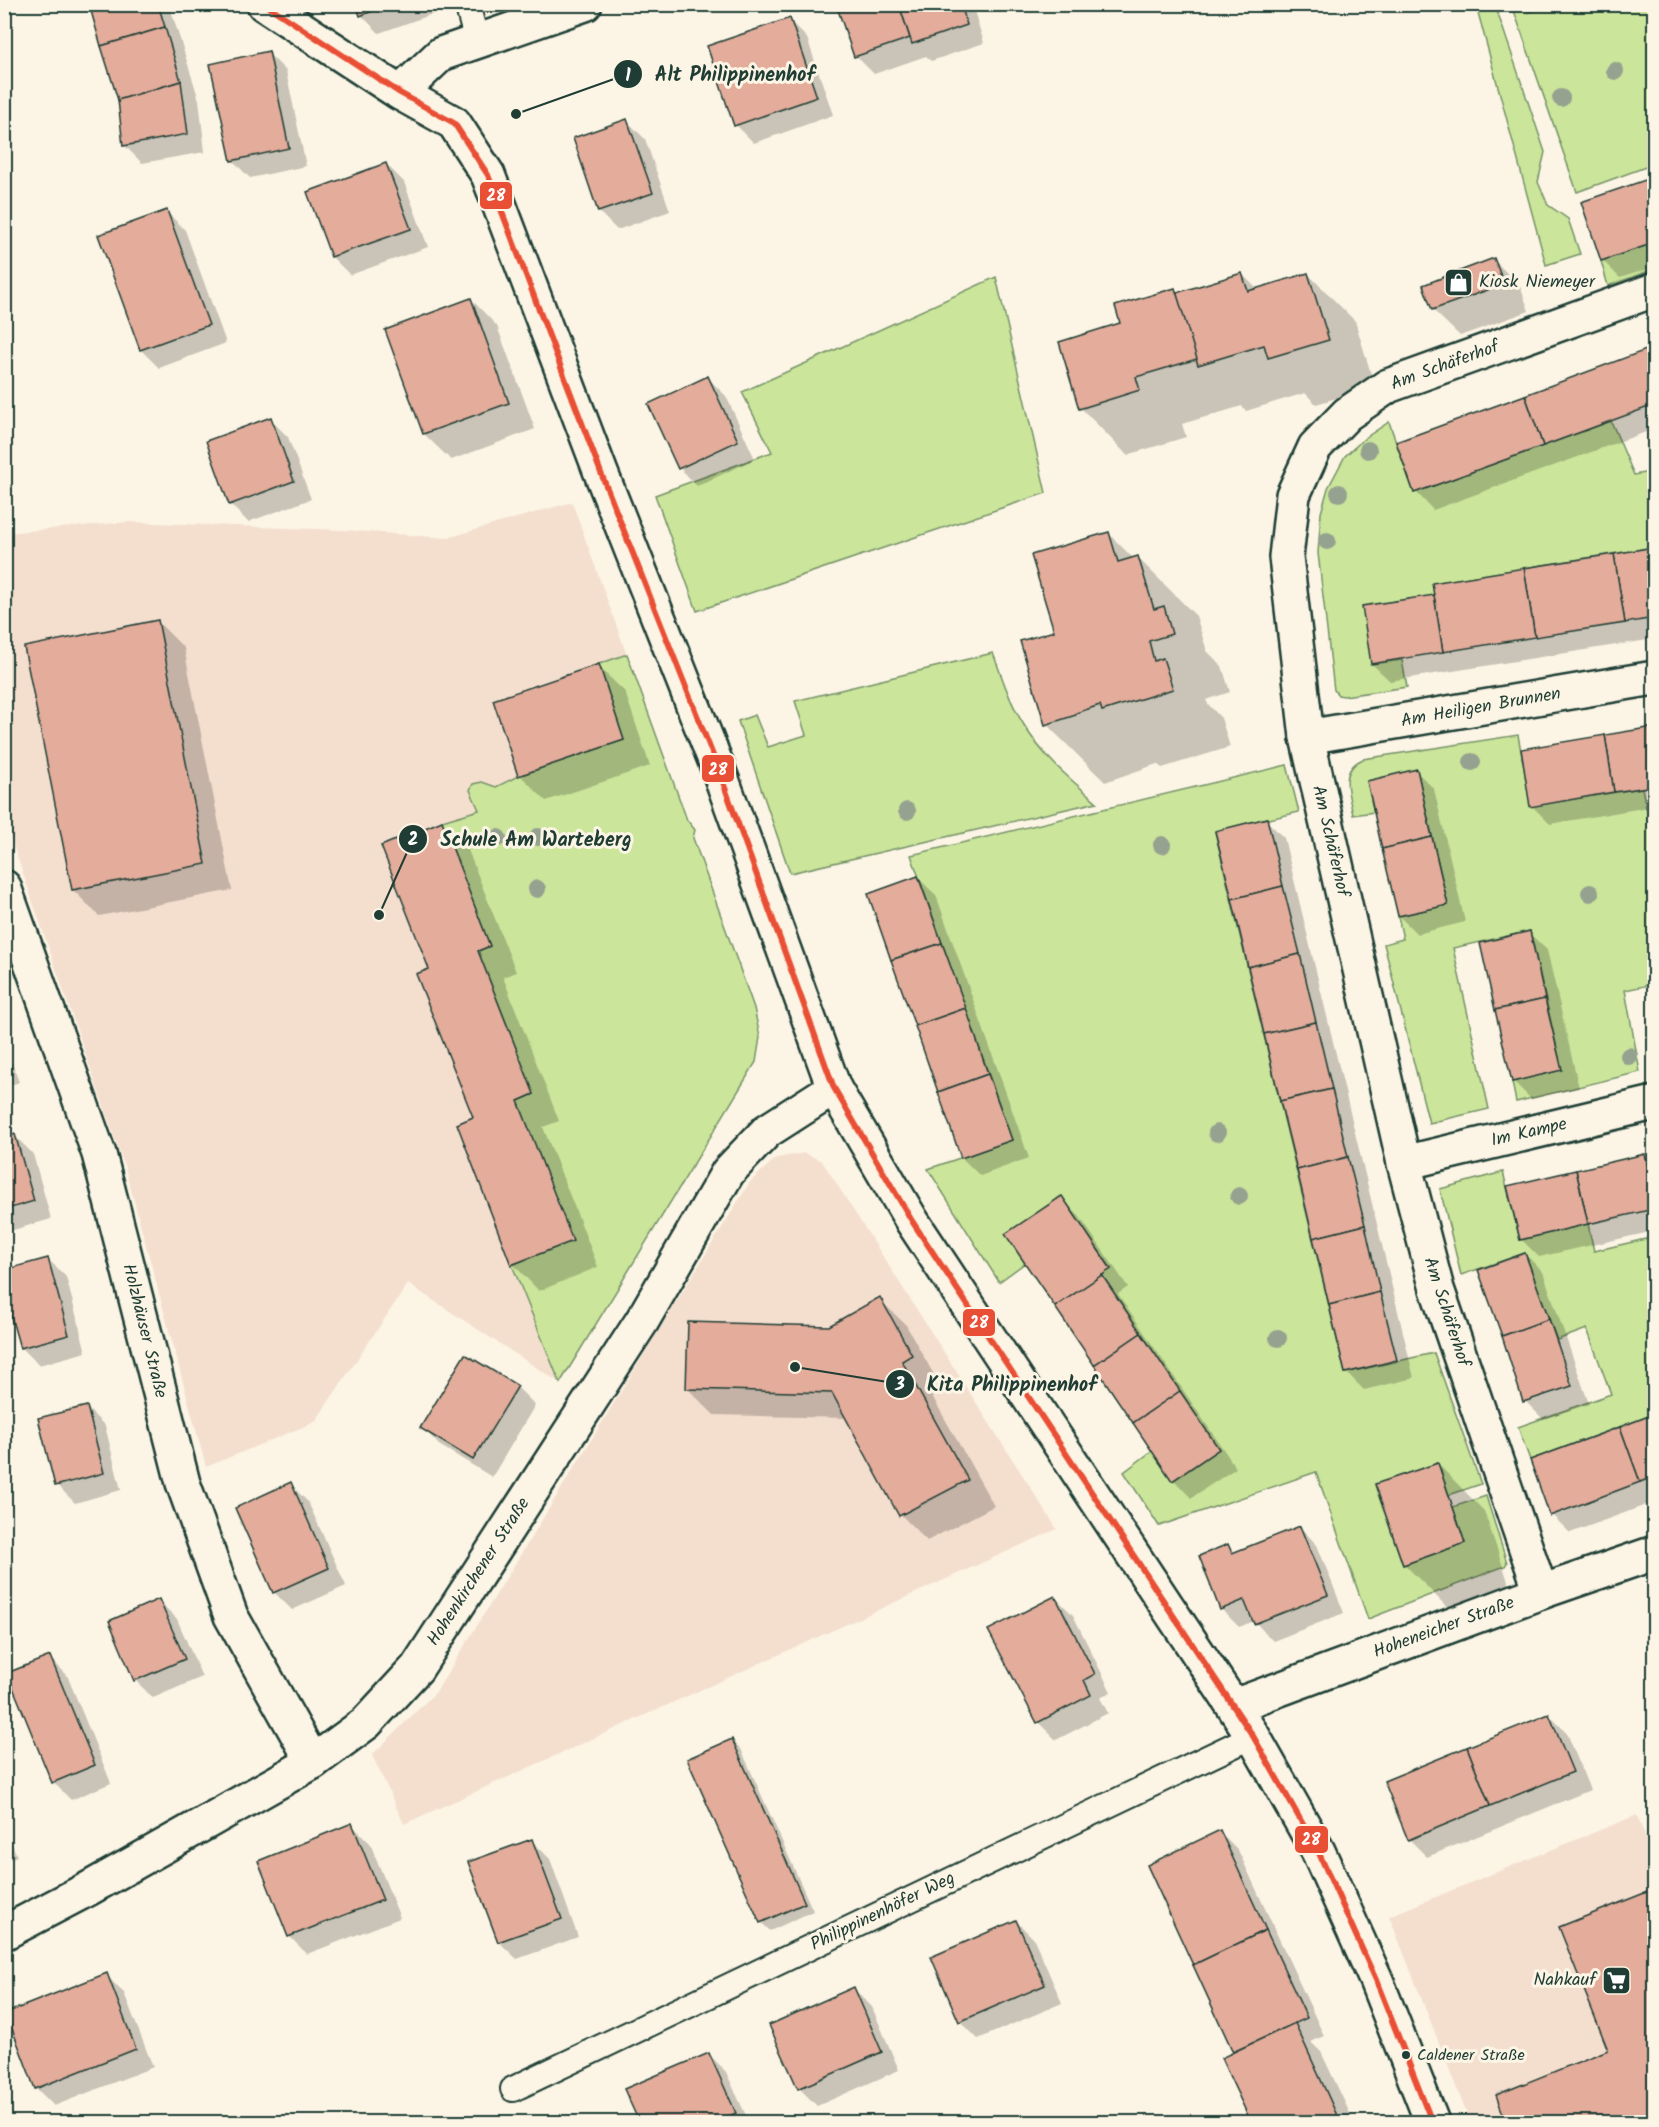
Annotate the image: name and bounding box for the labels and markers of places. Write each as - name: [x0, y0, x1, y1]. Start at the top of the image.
- callout: Alt Philippinenhof: [613, 55, 827, 93]
- shop icon: Kiosk Niemeyer: [1442, 266, 1474, 298]
- place label: Kiosk Niemeyer: [1479, 268, 1596, 297]
- callout: Schule Am Warteberg: [398, 820, 643, 858]
- callout: Kita Philippinenhof: [885, 1365, 1109, 1403]
- supermarket icon: Nahkauf: [1601, 1964, 1633, 1996]
- place label: Nahkauf: [1533, 1966, 1598, 1995]
- place label: Caldener Straße: [1417, 2043, 1525, 2068]
- marker: Caldener Straße: [1400, 2049, 1412, 2061]

